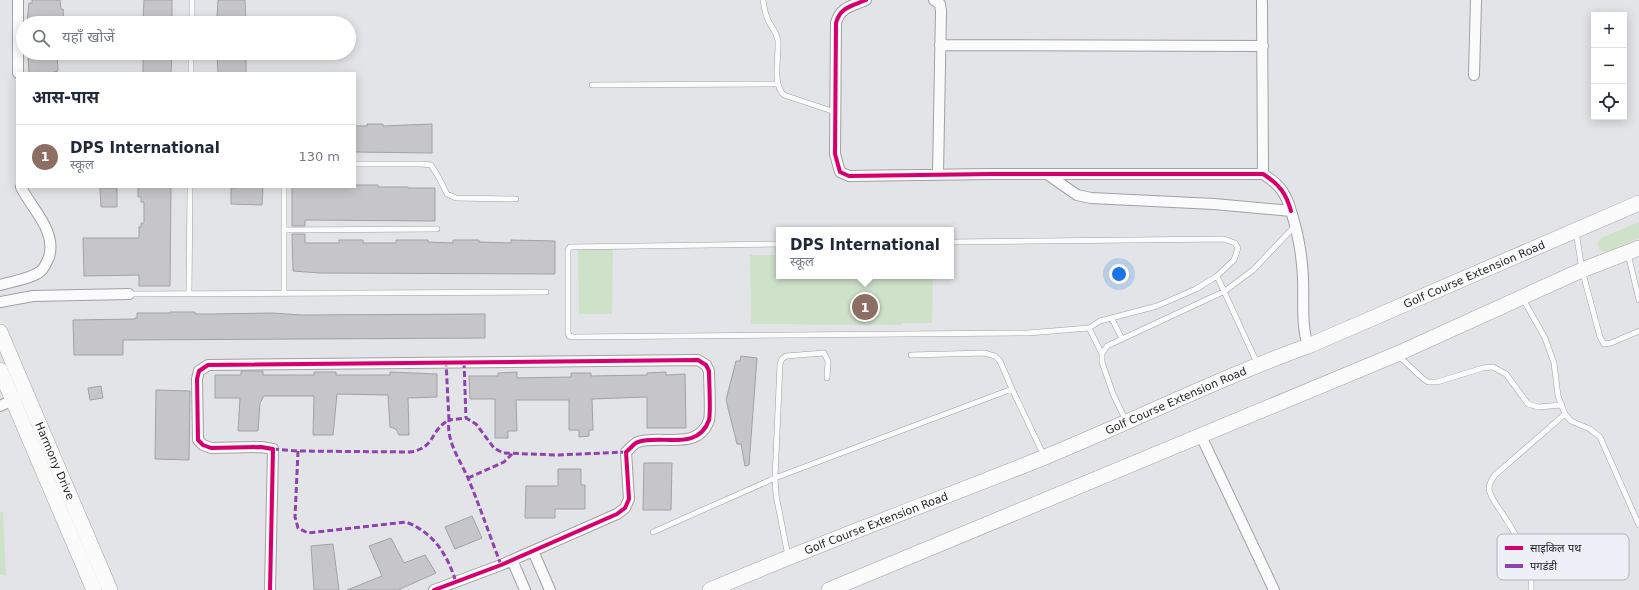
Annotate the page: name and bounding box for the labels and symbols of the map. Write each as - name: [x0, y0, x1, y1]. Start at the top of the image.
- street label: Golf Course Extension Road: [1402, 238, 1547, 311]
- your location: [1109, 264, 1129, 284]
- pin: 1: [852, 292, 878, 322]
- street label: Golf Course Extension Road: [1103, 364, 1249, 438]
- street label: Harmony Drive: [32, 420, 77, 502]
- street label: Golf Course Extension Road: [803, 490, 950, 557]
- legend: [1497, 534, 1629, 580]
- text: साइकिल पथ: [1530, 542, 1582, 555]
- text: पगडंडी: [1530, 560, 1557, 573]

